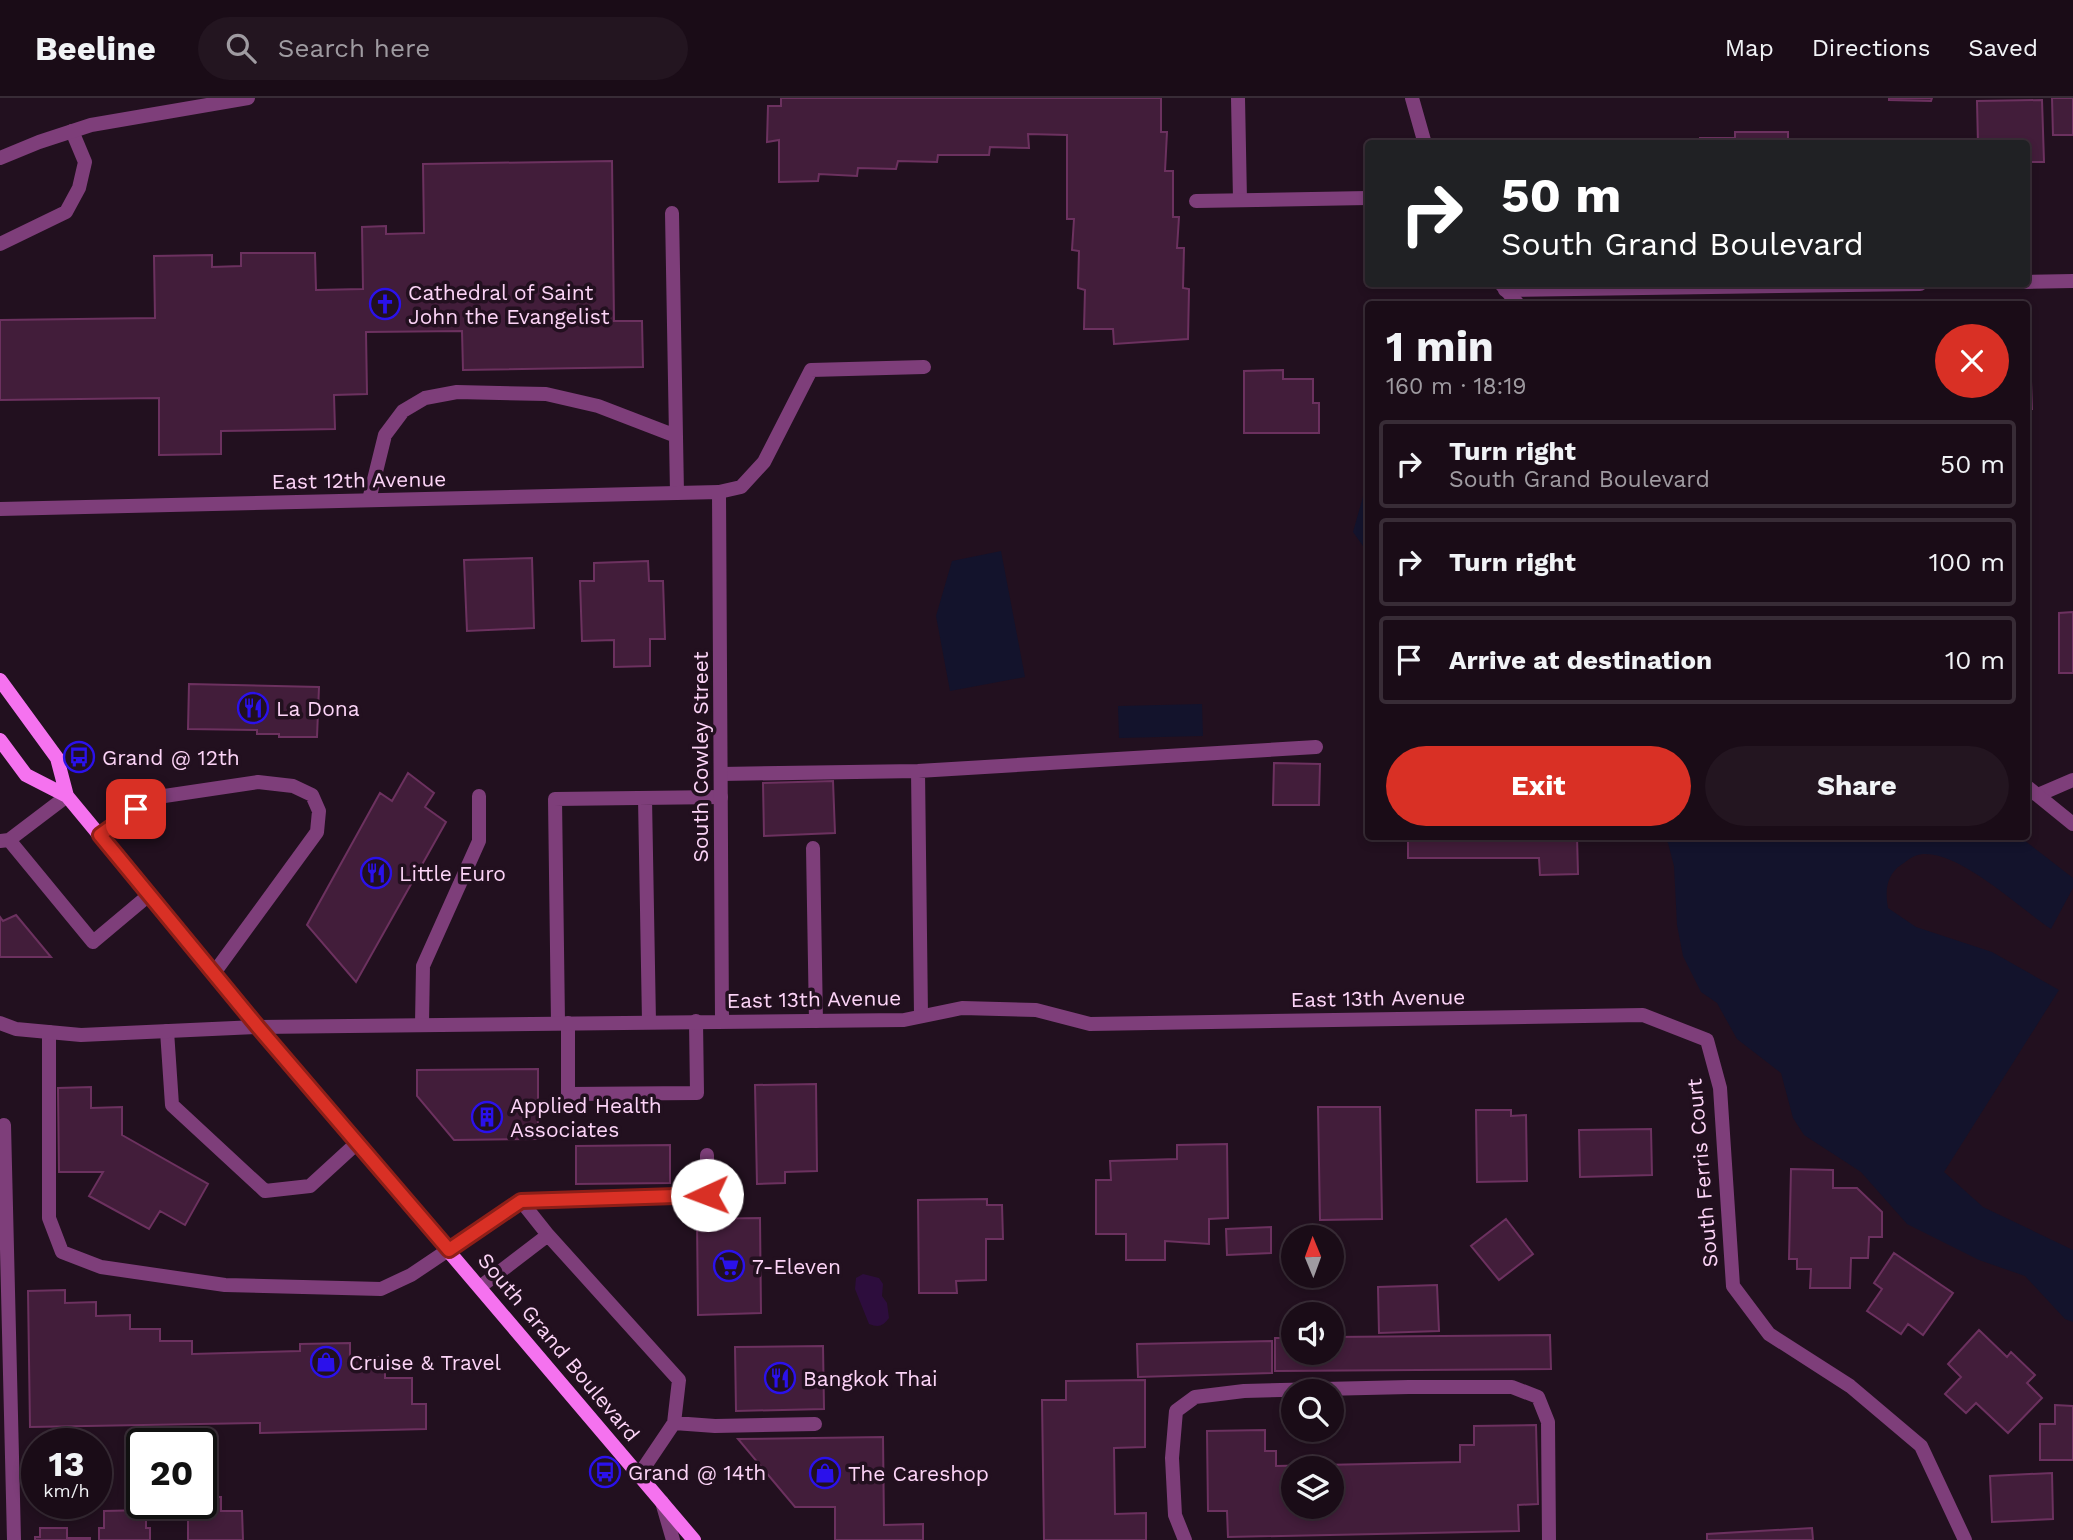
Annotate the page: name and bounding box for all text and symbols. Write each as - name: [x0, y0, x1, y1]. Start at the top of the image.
- search box: [198, 17, 688, 80]
- text: Beeline: [35, 29, 156, 68]
- icon: search: [222, 29, 260, 67]
- text: Search here: [278, 33, 430, 63]
- text: Map: [1725, 34, 1774, 62]
- text: Directions: [1812, 34, 1930, 62]
- text: Saved: [1968, 34, 2038, 62]
- text: 50 m: [1501, 166, 1621, 224]
- icon: right: [1386, 168, 1477, 259]
- text: South Grand Boulevard: [1501, 225, 1864, 263]
- place label: Cathedral of Saint John the Evangelist: [408, 280, 610, 329]
- church icon: Cathedral of Saint John the Evangelist: [368, 287, 402, 321]
- text: 1 min: [1386, 322, 1494, 371]
- button: close: [1935, 324, 2009, 398]
- text: 160 m · 18:19: [1386, 373, 1527, 400]
- text: Turn right: [1449, 436, 1576, 466]
- icon: right: [1390, 445, 1428, 483]
- text: 50 m: [1940, 449, 2005, 479]
- street label: East 12th Avenue: [271, 466, 447, 494]
- text: South Grand Boulevard: [1449, 466, 1710, 493]
- icon: right: [1390, 543, 1428, 581]
- text: Turn right: [1449, 547, 1576, 577]
- text: 100 m: [1929, 547, 2005, 577]
- icon: arrive: [1390, 641, 1428, 679]
- text: Arrive at destination: [1449, 645, 1712, 675]
- text: 10 m: [1945, 645, 2005, 675]
- street label: South Cowley Street: [688, 651, 713, 862]
- restaurant icon: La Dona: [236, 691, 270, 725]
- place label: La Dona: [276, 696, 360, 721]
- bus stop icon: Grand @ 12th: [62, 740, 96, 774]
- place label: Grand @ 12th: [102, 745, 240, 770]
- button: Exit: [1386, 746, 1691, 826]
- button: Share: [1705, 746, 2009, 826]
- pin: [106, 779, 166, 839]
- icon: arrive: [117, 790, 155, 828]
- restaurant icon: Little Euro: [359, 856, 393, 890]
- place label: Little Euro: [399, 861, 506, 886]
- street label: East 13th Avenue: [1290, 984, 1466, 1012]
- street label: East 13th Avenue: [726, 985, 902, 1013]
- street label: South Ferris Court: [1681, 1077, 1723, 1268]
- place label: Applied Health Associates: [510, 1093, 662, 1142]
- building icon: Applied Health Associates: [470, 1100, 504, 1134]
- position arrow: [670, 1158, 744, 1232]
- north arrow: [1281, 1225, 1344, 1288]
- map controls: [1281, 1225, 1344, 1519]
- street label: South Grand Boulevard: [473, 1248, 645, 1446]
- supermarket icon: 7-Eleven: [712, 1249, 746, 1283]
- place label: 7-Eleven: [752, 1254, 841, 1279]
- button: sound: [1281, 1302, 1344, 1365]
- shop icon: Cruise & Travel: [309, 1345, 343, 1379]
- place label: Cruise & Travel: [349, 1350, 502, 1375]
- restaurant icon: Bangkok Thai: [763, 1361, 797, 1395]
- place label: Bangkok Thai: [803, 1366, 938, 1391]
- button: search: [1281, 1379, 1344, 1442]
- speed limit sign: 20: [126, 1428, 217, 1519]
- text: 13: [49, 1443, 84, 1485]
- bus stop icon: Grand @ 14th: [588, 1455, 622, 1489]
- shop icon: The Careshop: [808, 1456, 842, 1490]
- button: layers: [1281, 1456, 1344, 1519]
- place label: Grand @ 14th: [628, 1460, 766, 1485]
- place label: The Careshop: [848, 1461, 989, 1486]
- text: km/h: [43, 1480, 90, 1501]

